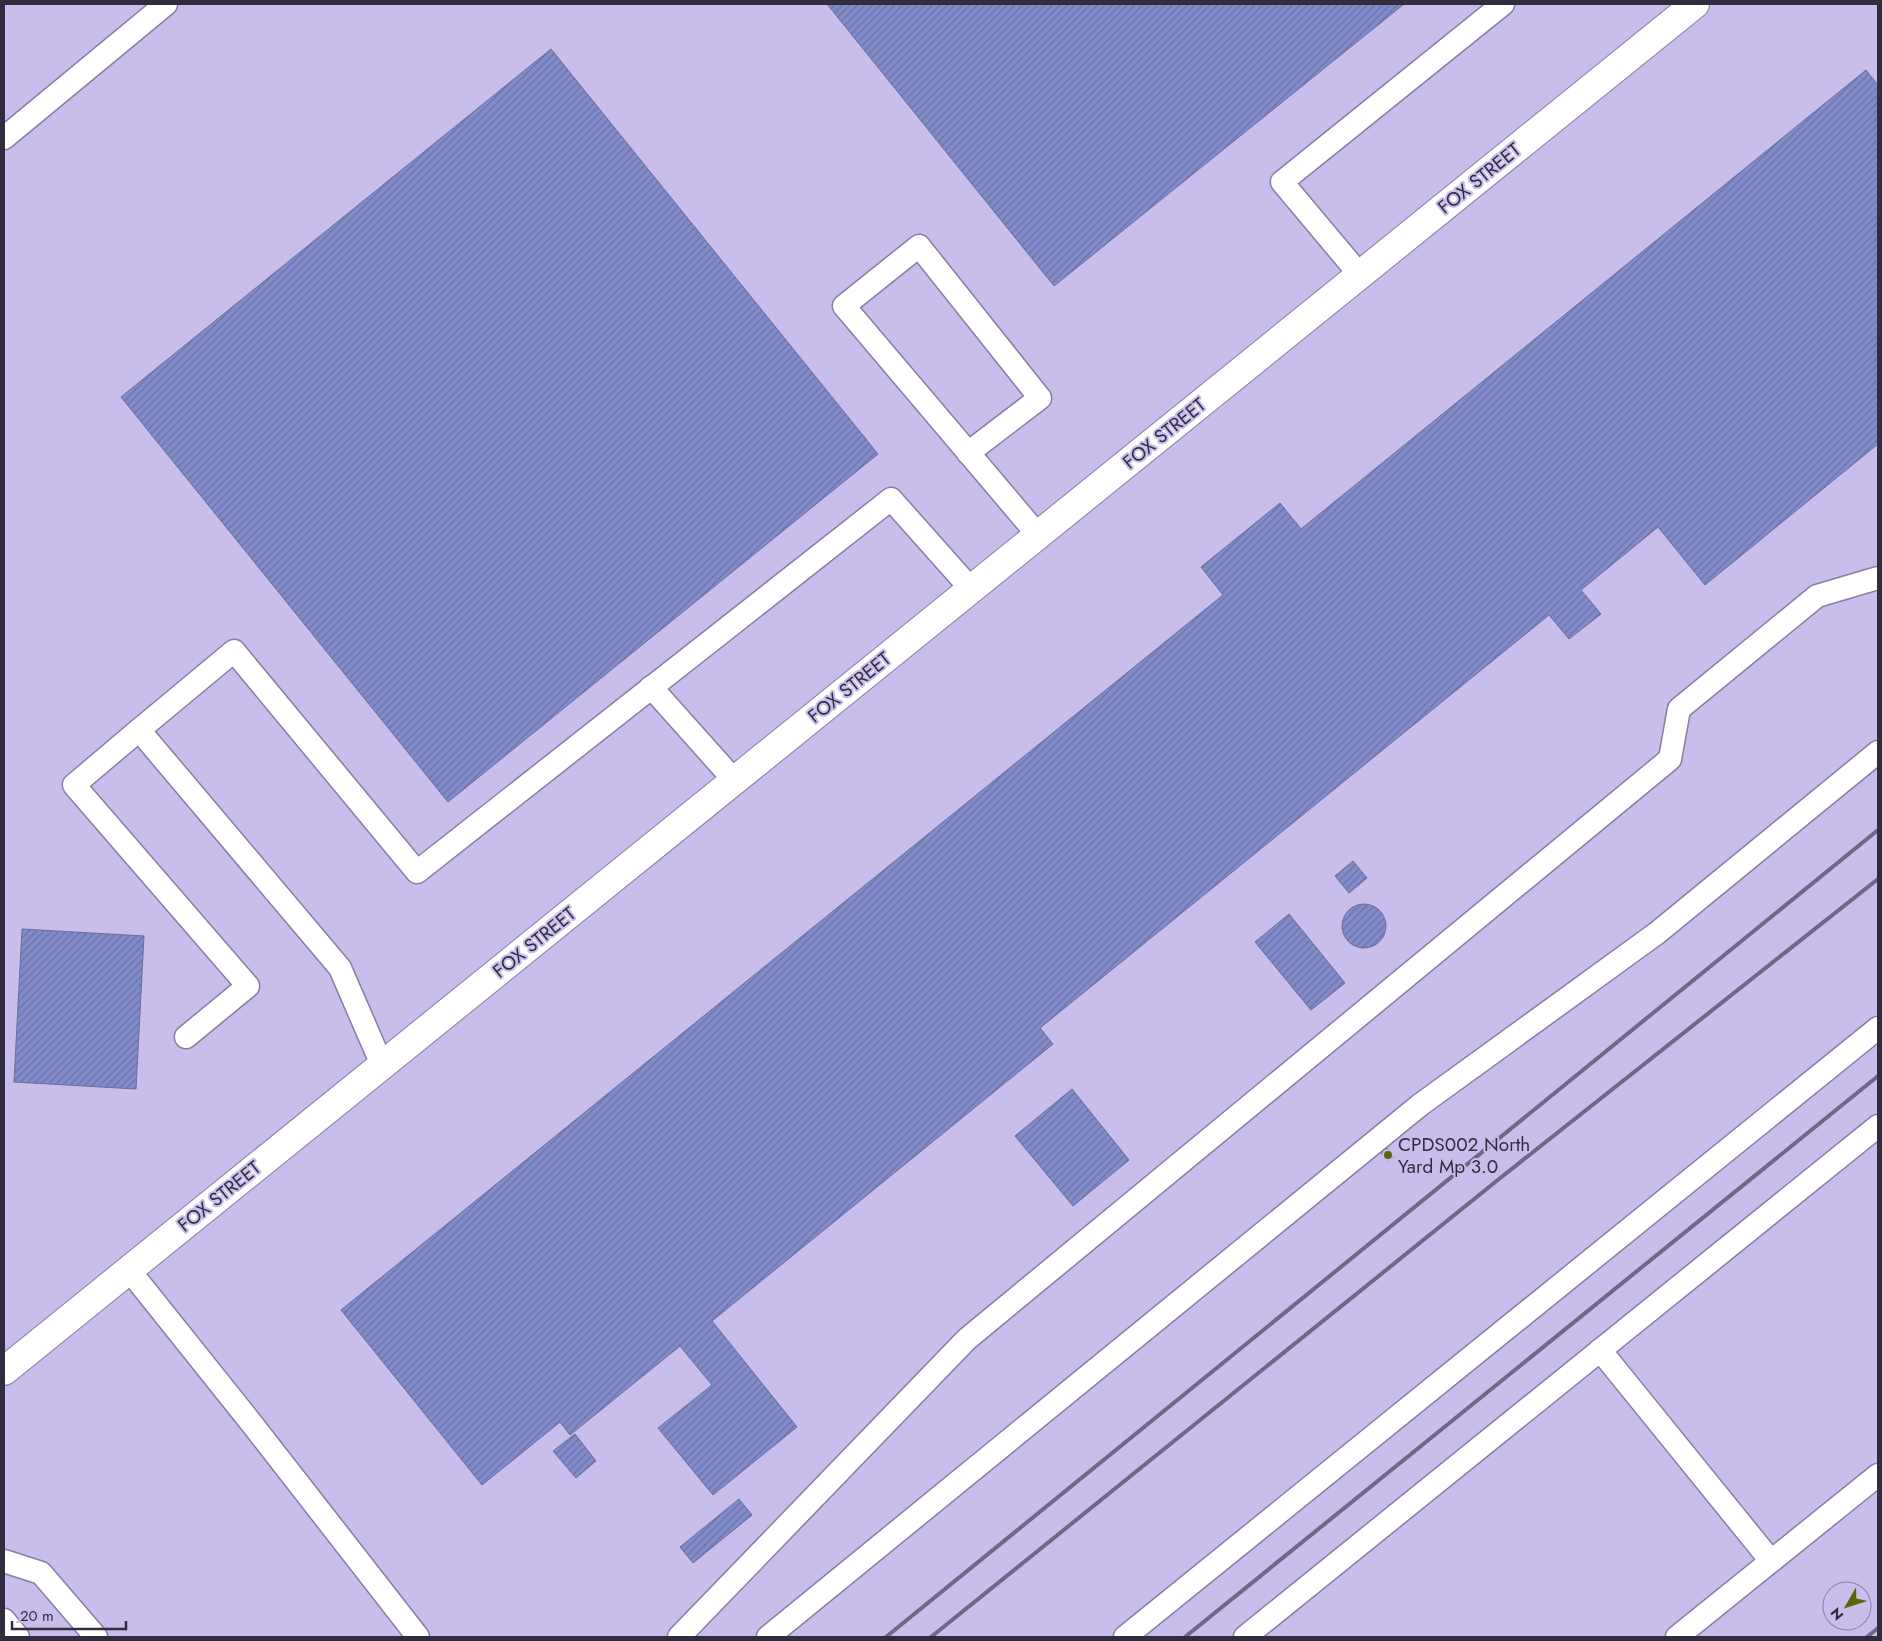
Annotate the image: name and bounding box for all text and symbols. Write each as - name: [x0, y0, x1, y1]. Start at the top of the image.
- street label: FOX STREET: [1432, 136, 1527, 220]
- street label: FOX STREET: [1117, 391, 1212, 475]
- street label: FOX STREET: [802, 645, 897, 729]
- street label: FOX STREET: [487, 900, 582, 984]
- place label: CPDS002 North Yard Mp 3.0: [1398, 1131, 1530, 1180]
- marker: CPDS002 North Yard Mp 3.0: [1382, 1149, 1394, 1161]
- street label: FOX STREET: [172, 1154, 267, 1238]
- north arrow: [1822, 1581, 1872, 1631]
- scale bar: [12, 1598, 126, 1630]
- text: N: [1826, 1604, 1848, 1625]
- text: 20 m: [20, 1605, 54, 1627]

